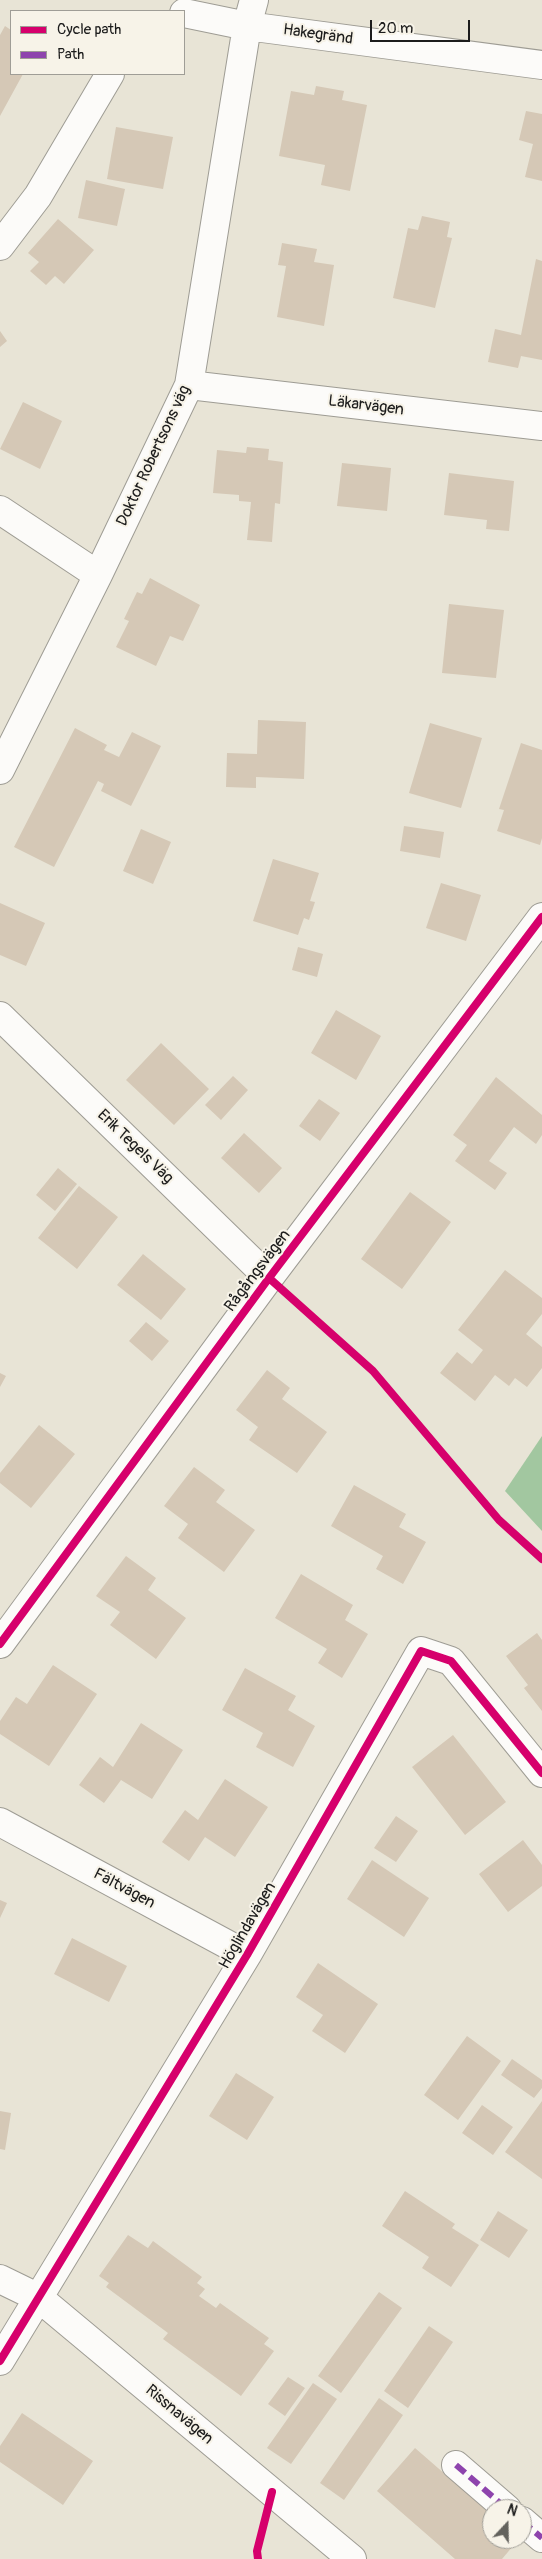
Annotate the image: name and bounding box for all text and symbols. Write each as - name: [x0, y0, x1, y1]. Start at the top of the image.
- legend: [10, 10, 185, 75]
- scale bar: [372, 10, 472, 42]
- text: 20 m: [378, 19, 413, 38]
- text: Cycle path: [57, 20, 121, 39]
- street label: Hakegränd: [282, 21, 354, 49]
- text: Path: [57, 45, 84, 64]
- street label: Doktor Robertsons väg: [113, 383, 195, 529]
- street label: Läkarvägen: [327, 392, 405, 420]
- street label: Erik Tegels Väg: [93, 1106, 177, 1188]
- street label: Rågångsvägen: [221, 1226, 295, 1316]
- street label: Fältvägen: [90, 1865, 158, 1913]
- street label: Höglindavägen: [215, 1879, 281, 1973]
- street label: Rissnavägen: [141, 2381, 217, 2449]
- north arrow: [482, 2499, 532, 2549]
- text: N: [505, 2501, 520, 2520]

